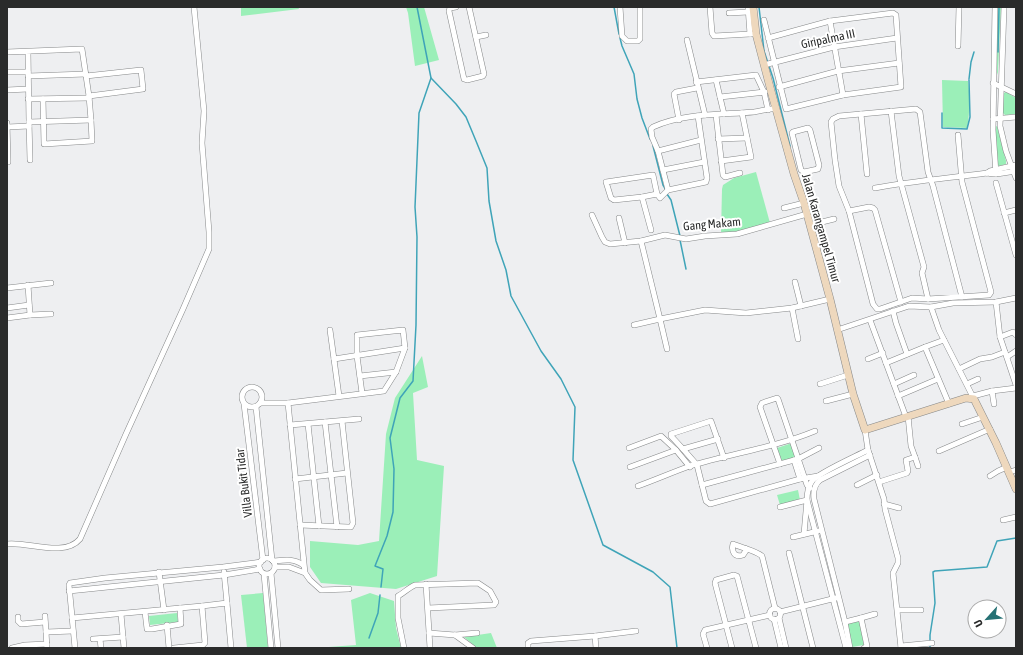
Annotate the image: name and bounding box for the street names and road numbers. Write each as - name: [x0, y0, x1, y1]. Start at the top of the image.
- street label: Giripalma III: [800, 26, 856, 52]
- street label: Jalan Karangampel Timur: [799, 172, 843, 284]
- street label: Gang Makam: [683, 215, 741, 233]
- street label: Villa Bukit Tidar: [233, 447, 255, 518]

